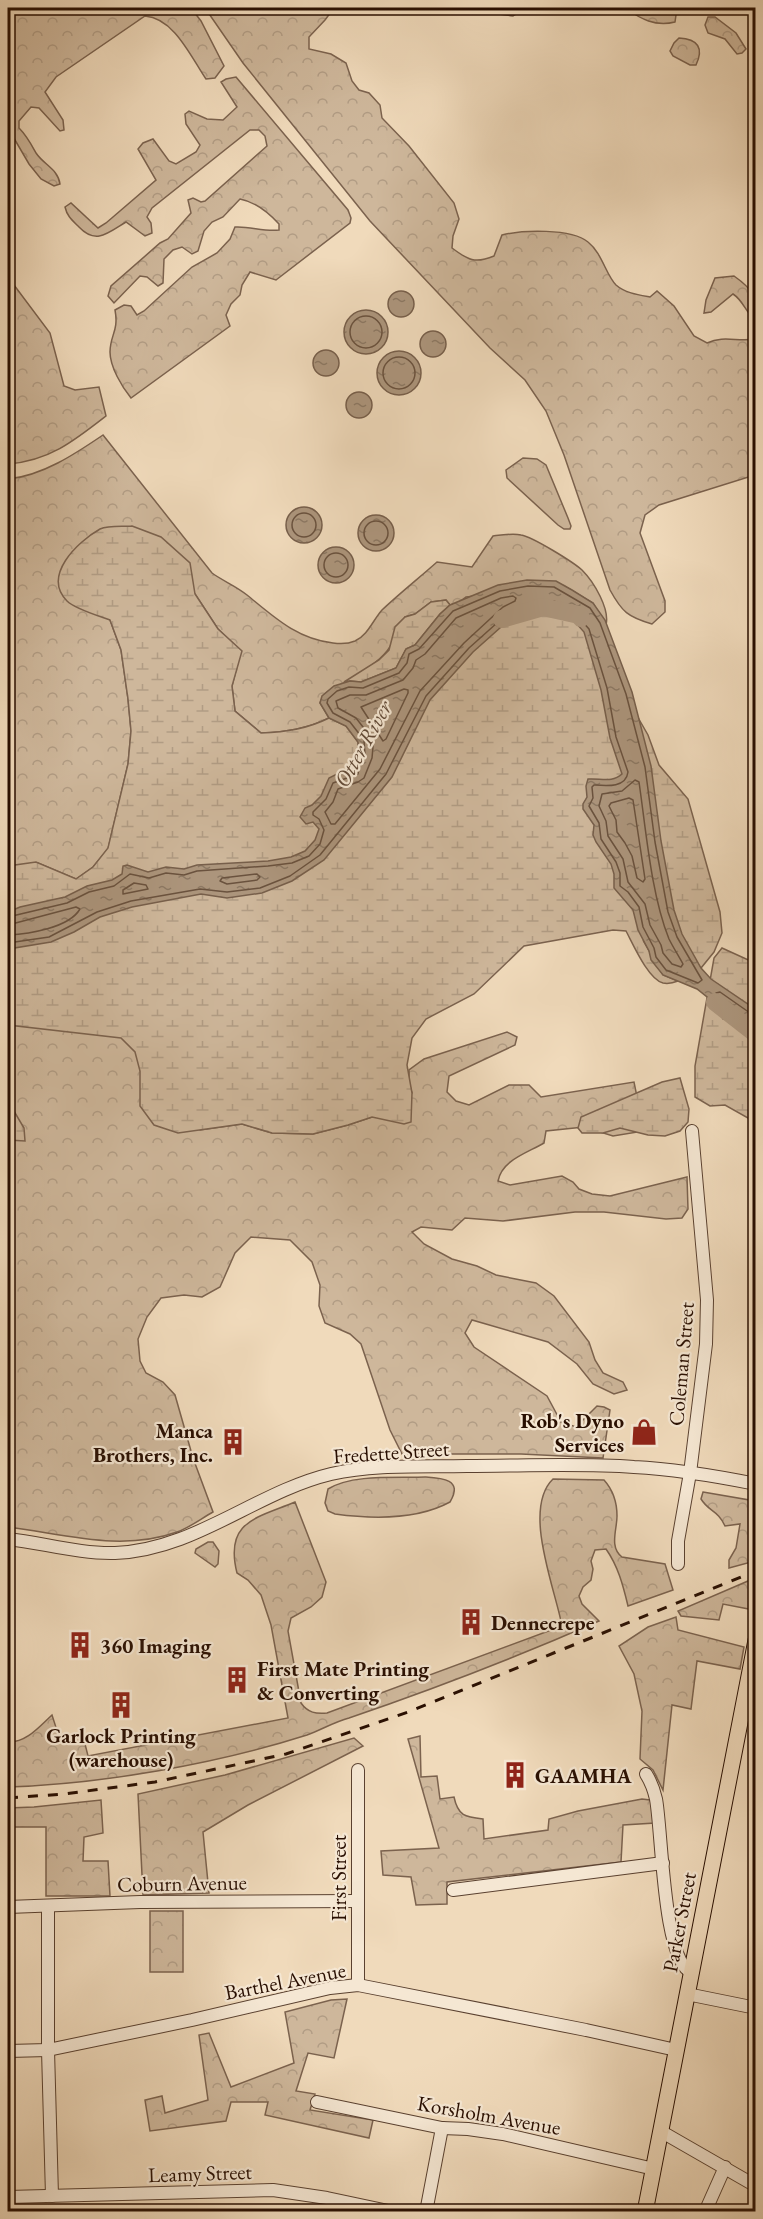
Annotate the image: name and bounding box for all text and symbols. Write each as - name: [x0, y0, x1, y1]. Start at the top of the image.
- water label: Otter River: [327, 694, 399, 792]
- street label: Coleman Street: [662, 1300, 700, 1427]
- place label: Rob's Dyno Services: [520, 1407, 624, 1458]
- place label: Manca Brothers, Inc.: [93, 1417, 214, 1468]
- shop icon: Rob's Dyno Services: [629, 1417, 659, 1447]
- building icon: Manca Brothers, Inc.: [218, 1427, 248, 1457]
- street label: Fredette Street: [332, 1434, 450, 1470]
- building icon: Dennecrepe: [456, 1607, 486, 1637]
- place label: Dennecrepe: [491, 1609, 595, 1636]
- building icon: 360 Imaging: [65, 1630, 95, 1660]
- place label: 360 Imaging: [100, 1632, 212, 1659]
- place label: First Mate Printing & Converting: [257, 1655, 430, 1706]
- building icon: First Mate Printing & Converting: [222, 1665, 252, 1695]
- building icon: Garlock Printing (warehouse): [106, 1690, 136, 1720]
- place label: Garlock Printing (warehouse): [46, 1722, 196, 1773]
- building icon: GAAMHA: [500, 1760, 530, 1790]
- place label: GAAMHA: [535, 1762, 632, 1789]
- street label: First Street: [325, 1834, 352, 1921]
- street label: Coburn Avenue: [117, 1868, 247, 1898]
- street label: Parker Street: [656, 1869, 702, 1974]
- street label: Barthel Avenue: [222, 1956, 348, 2006]
- street label: Korsholm Avenue: [415, 2089, 563, 2141]
- street label: Leamy Street: [148, 2158, 253, 2188]

